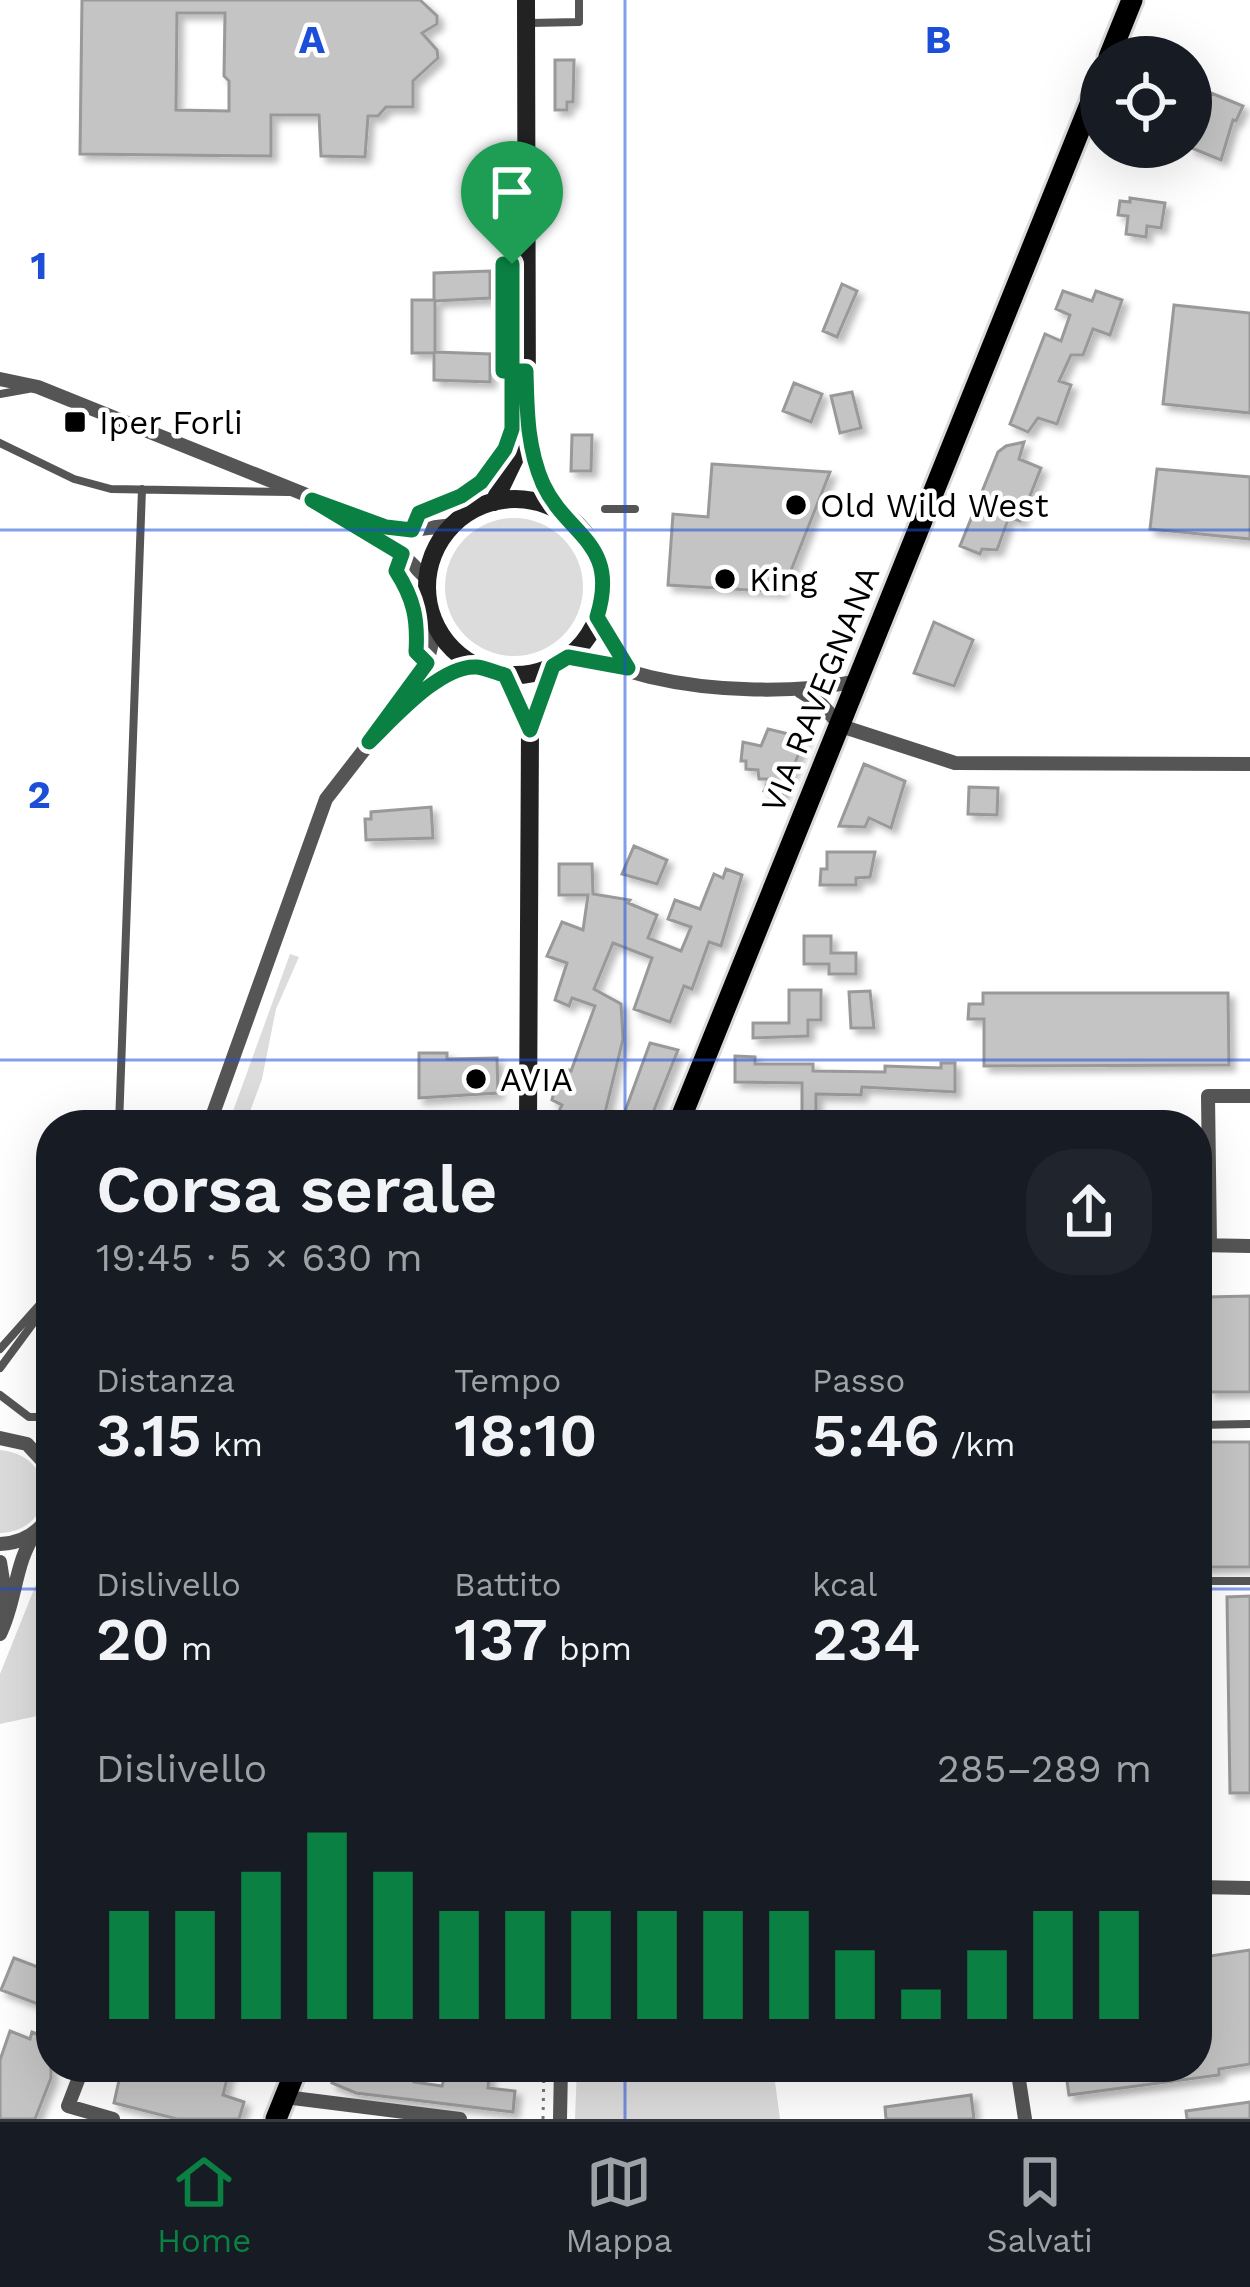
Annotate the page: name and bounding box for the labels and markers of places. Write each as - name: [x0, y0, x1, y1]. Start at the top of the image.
- pin: [461, 141, 563, 264]
- place label: Iper Forli: [99, 403, 243, 442]
- marker: Iper Forli: [62, 409, 88, 435]
- place label: Old Wild West: [820, 486, 1049, 525]
- marker: Old Wild West: [783, 492, 809, 518]
- place label: King: [749, 560, 818, 599]
- marker: King: [712, 566, 738, 592]
- place label: AVIA: [500, 1060, 573, 1099]
- marker: AVIA: [463, 1066, 489, 1092]

